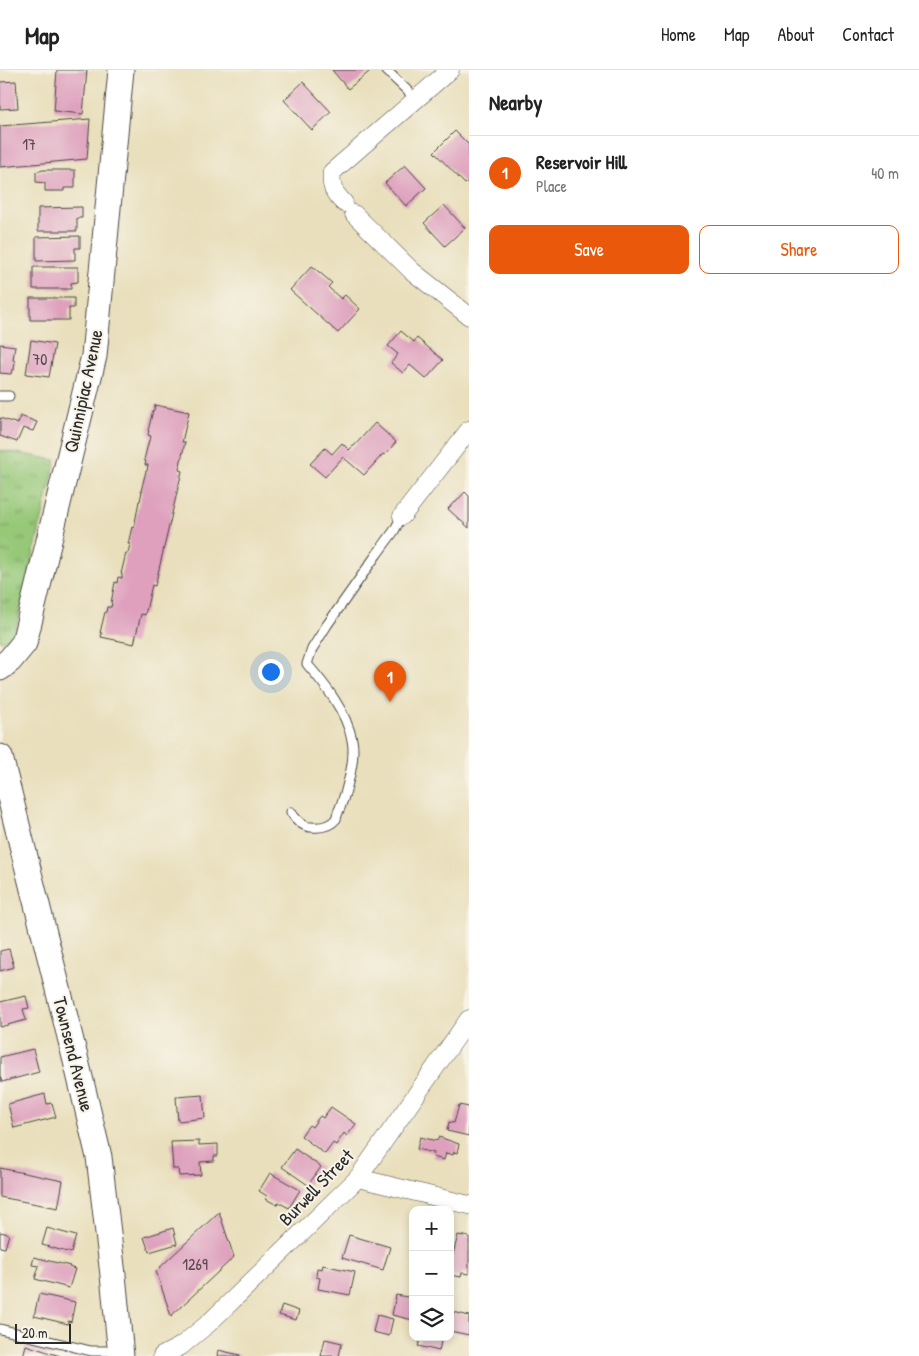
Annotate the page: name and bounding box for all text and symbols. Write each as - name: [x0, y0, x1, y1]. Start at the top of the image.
- text: Map: [25, 19, 59, 51]
- text: Home: [661, 22, 696, 47]
- text: Map: [724, 22, 749, 47]
- text: About: [777, 22, 814, 47]
- text: Contact: [842, 22, 894, 47]
- text: Nearby: [489, 88, 542, 117]
- house number: 17: [22, 133, 36, 155]
- text: Reservoir Hill: [536, 149, 627, 175]
- text: 1: [502, 162, 508, 184]
- text: 40 m: [871, 162, 899, 184]
- text: Place: [536, 175, 567, 197]
- button: Save: [489, 225, 689, 274]
- button: Share: [699, 225, 899, 274]
- street label: Quinnipiac Avenue: [57, 326, 109, 455]
- house number: 70: [32, 348, 48, 370]
- your location: [258, 659, 284, 685]
- pin: 1: [374, 661, 406, 702]
- street label: Townsend Avenue: [47, 994, 101, 1115]
- street label: Burwell Street: [273, 1142, 360, 1231]
- map controls: [409, 1206, 454, 1341]
- button: +: [409, 1206, 454, 1251]
- button: −: [409, 1251, 454, 1296]
- house number: 1269: [182, 1253, 208, 1275]
- button: layers: [409, 1296, 454, 1341]
- scale bar: [15, 1321, 71, 1344]
- text: 20 m: [22, 1323, 48, 1342]

